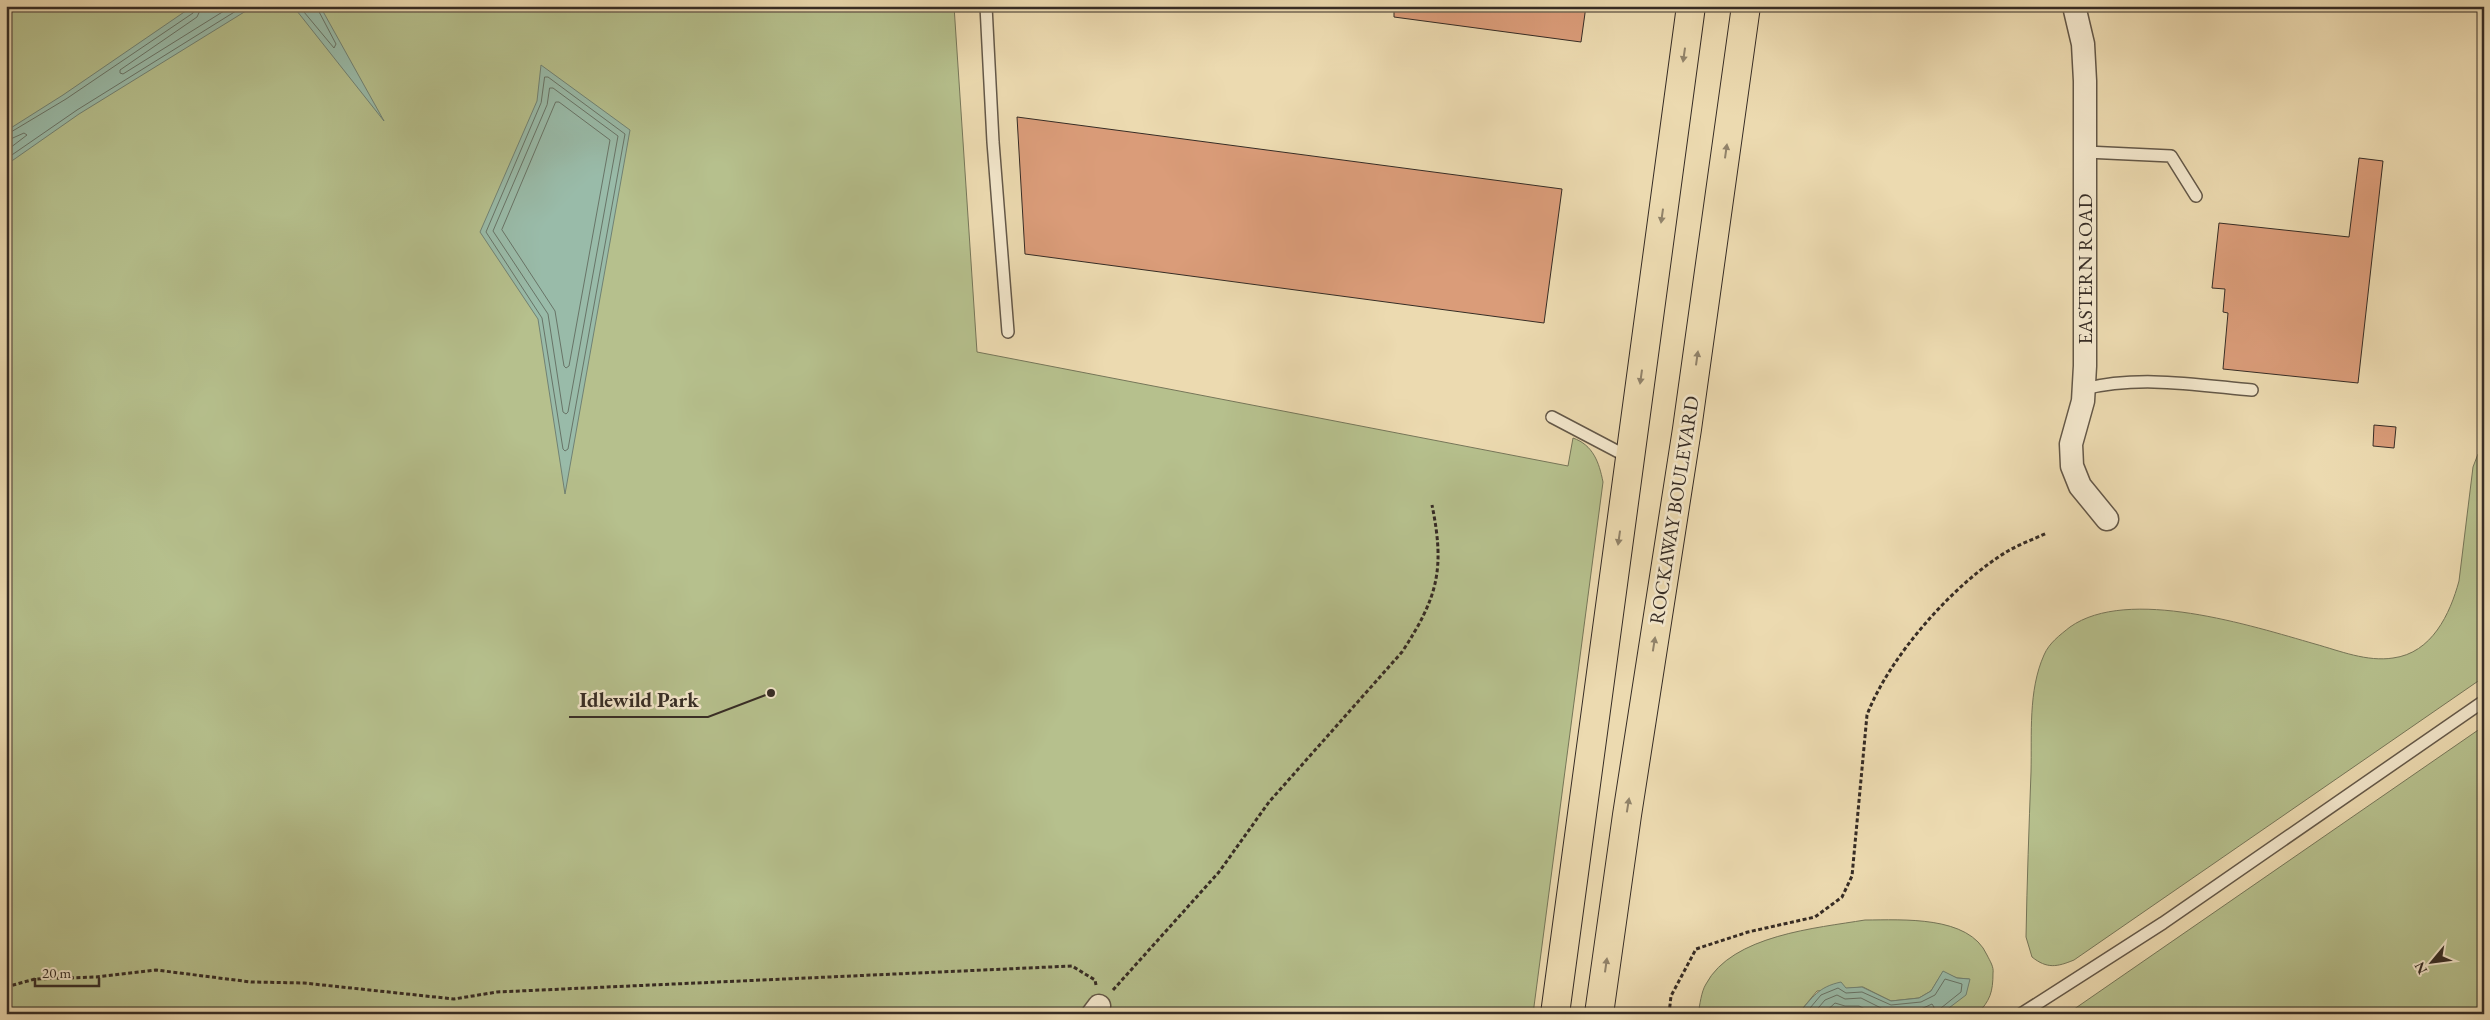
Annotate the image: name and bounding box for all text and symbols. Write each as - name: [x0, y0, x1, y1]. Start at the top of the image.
- one-way arrow: [1680, 47, 1688, 63]
- one-way arrow: [1722, 143, 1730, 159]
- street label: EASTERN ROAD: [2072, 193, 2098, 345]
- one-way arrow: [1658, 208, 1666, 224]
- one-way arrow: [1693, 350, 1701, 366]
- one-way arrow: [1637, 369, 1645, 385]
- street label: ROCKAWAY BOULEVARD: [1643, 394, 1705, 626]
- one-way arrow: [1615, 530, 1623, 546]
- one-way arrow: [1650, 636, 1658, 652]
- callout: Idlewild Park: [569, 681, 708, 717]
- text: Idlewild Park: [579, 686, 699, 713]
- one-way arrow: [1625, 796, 1633, 812]
- north arrow: [2408, 938, 2458, 988]
- scale bar: [35, 955, 99, 987]
- one-way arrow: [1602, 957, 1610, 973]
- text: N: [2410, 958, 2431, 978]
- text: 20 m: [42, 963, 71, 982]

